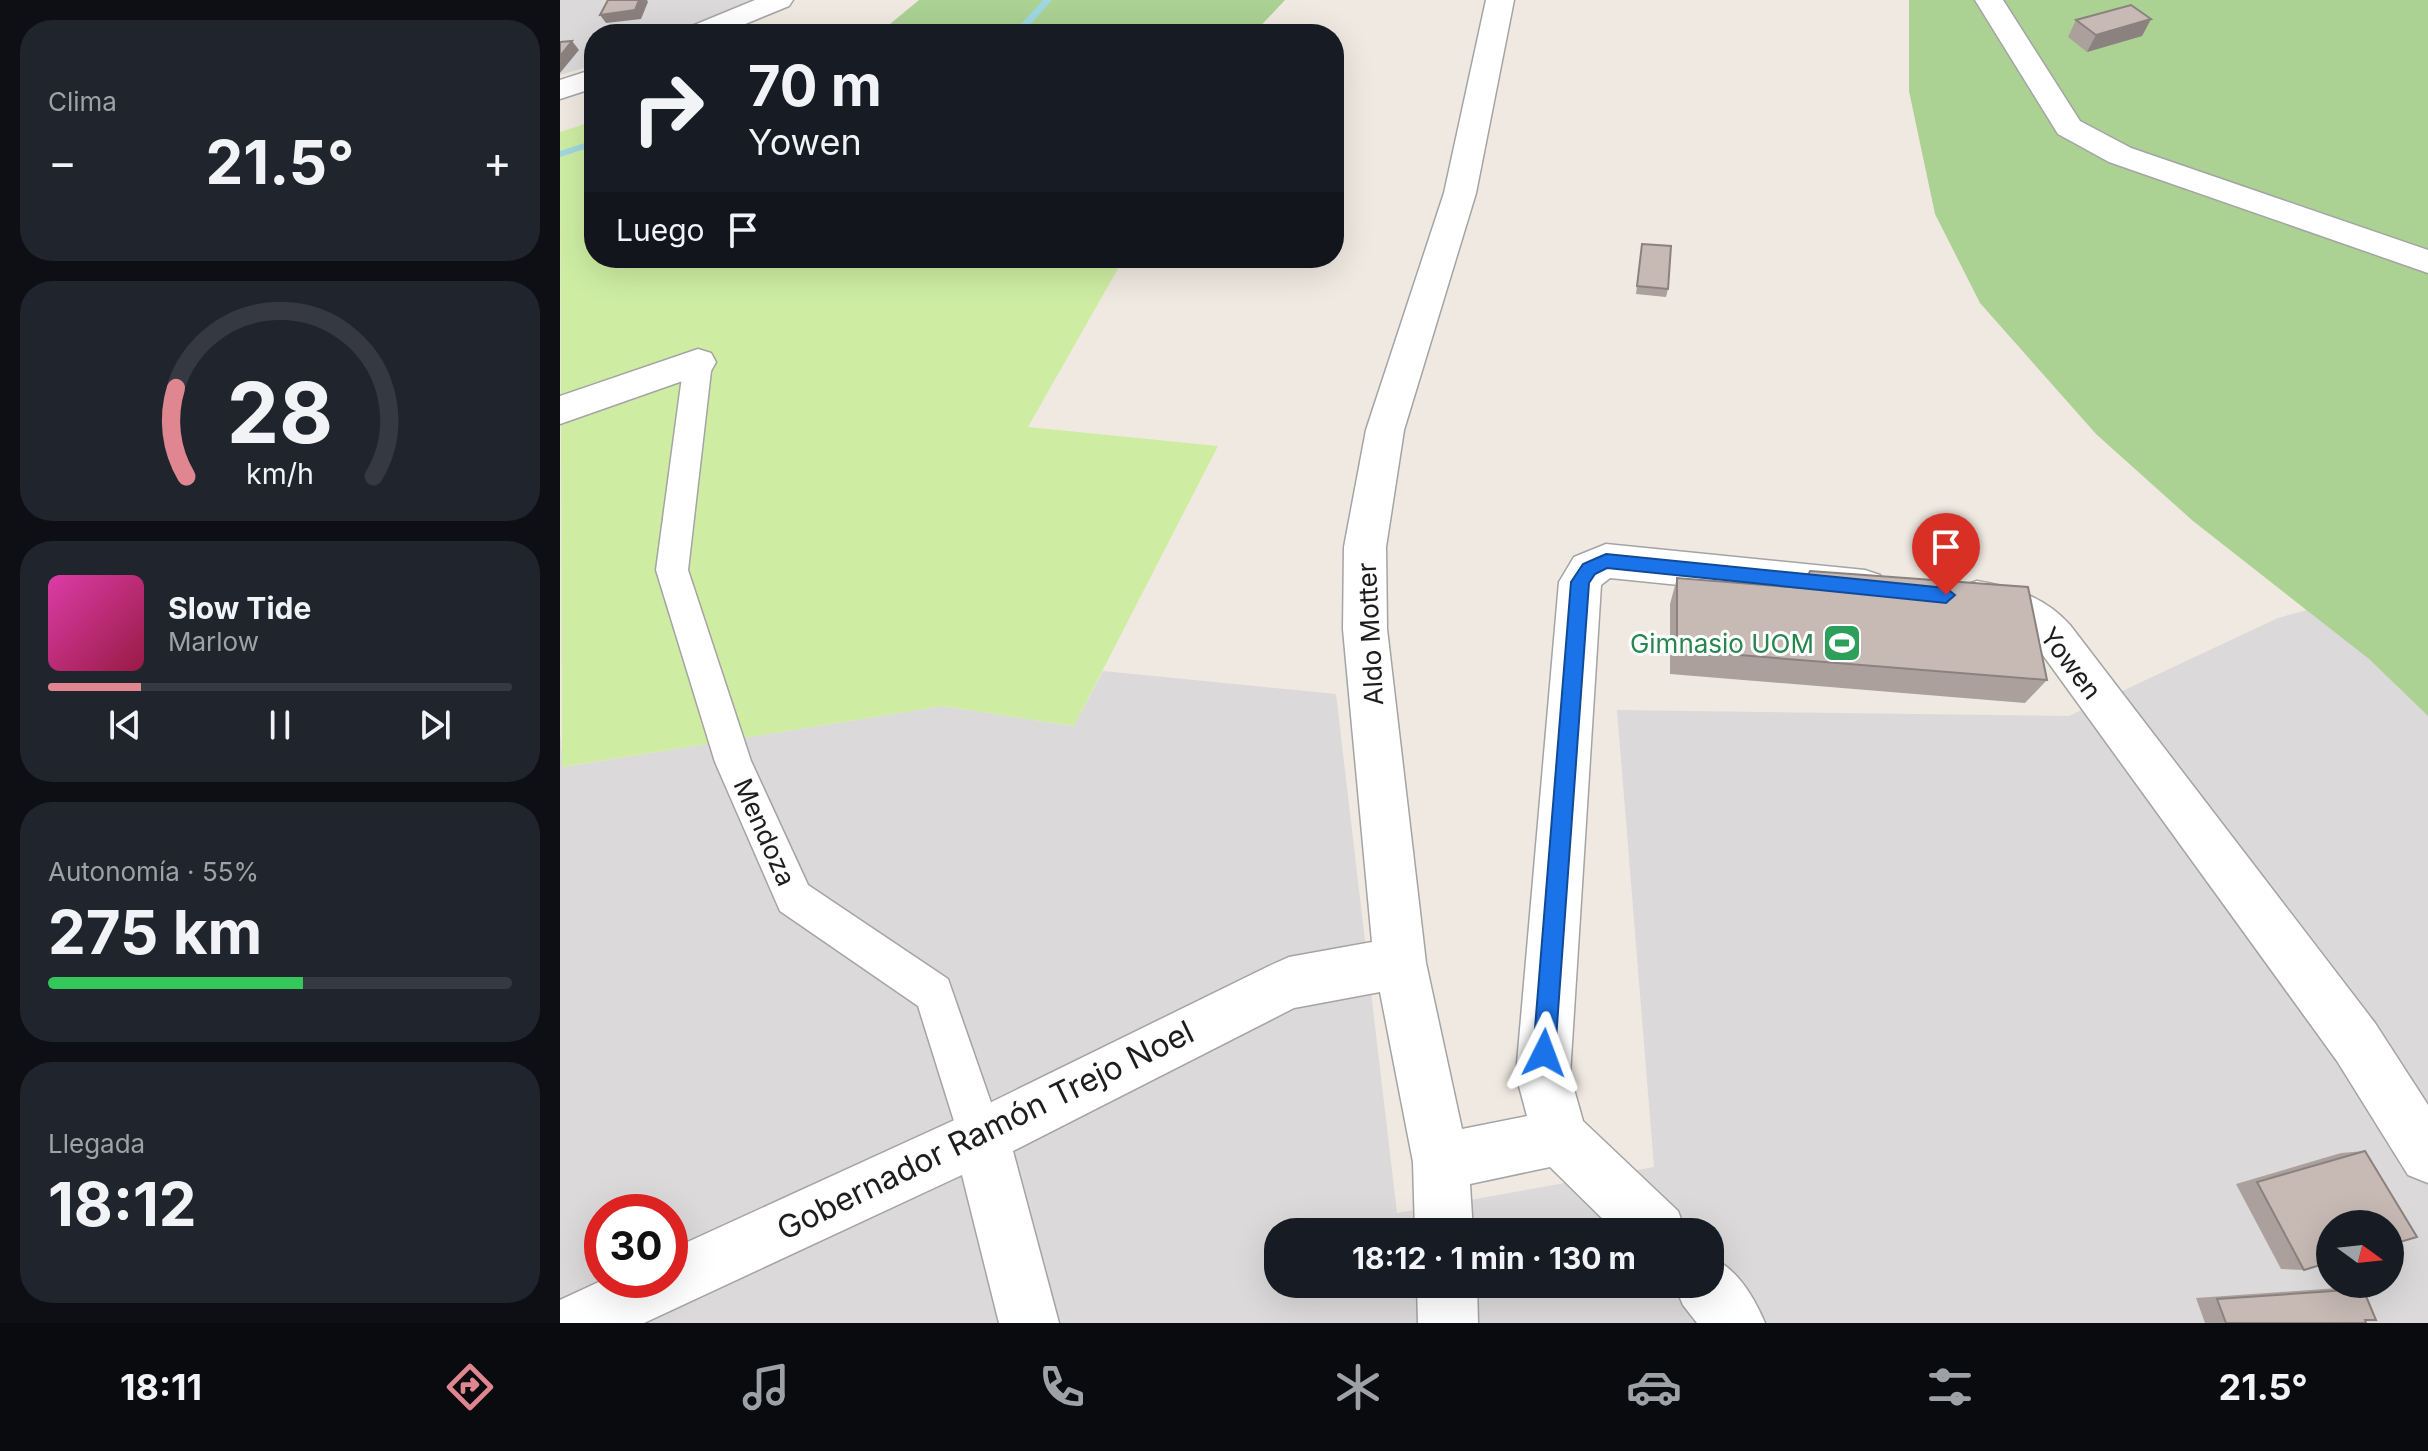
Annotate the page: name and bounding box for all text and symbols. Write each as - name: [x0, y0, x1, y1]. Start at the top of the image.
- text: 70 m: [748, 52, 882, 120]
- icon: right: [616, 56, 720, 160]
- text: Clima: [48, 86, 117, 117]
- text: Yowen: [748, 120, 862, 164]
- text: 21.5°: [206, 126, 354, 198]
- text: −: [48, 135, 77, 189]
- text: +: [483, 135, 512, 189]
- icon: arrive: [721, 208, 765, 252]
- text: Luego: [616, 212, 705, 248]
- text: 28: [227, 361, 333, 462]
- text: km/h: [246, 456, 314, 491]
- pin: [1912, 513, 1980, 595]
- icon: arrive: [1924, 525, 1968, 569]
- street label: Aldo Motter: [1351, 561, 1389, 706]
- text: Slow Tide: [168, 590, 311, 626]
- street label: Yowen: [2034, 621, 2108, 705]
- sports icon: Gimnasio UOM: [1821, 622, 1863, 664]
- text: Marlow: [168, 626, 259, 657]
- place label: Gimnasio UOM: [1630, 628, 1814, 659]
- icon: previous: [103, 703, 147, 747]
- icon: pause: [258, 703, 302, 747]
- icon: next: [413, 703, 457, 747]
- street label: Mendoza: [728, 774, 802, 890]
- text: Autonomía · 55%: [48, 856, 259, 887]
- text: 275 km: [48, 896, 262, 968]
- position arrow: [1502, 1011, 1586, 1095]
- street label: Gobernador Ramón Trejo Noel: [770, 1012, 1200, 1248]
- text: Llegada: [48, 1128, 145, 1159]
- text: 18:12: [48, 1168, 197, 1240]
- speed limit sign: 30: [584, 1194, 688, 1298]
- north arrow: [2316, 1210, 2404, 1298]
- map controls: [2316, 1210, 2404, 1298]
- text: 18:12 · 1 min · 130 m: [1352, 1240, 1636, 1276]
- icon: directions: [442, 1359, 498, 1415]
- icon: music: [738, 1359, 794, 1415]
- icon: phone: [1034, 1359, 1090, 1415]
- icon: climate: [1330, 1359, 1386, 1415]
- icon: car: [1626, 1359, 1682, 1415]
- icon: filters: [1922, 1359, 1978, 1415]
- text: 18:11: [120, 1365, 202, 1409]
- text: 21.5°: [2219, 1365, 2308, 1409]

